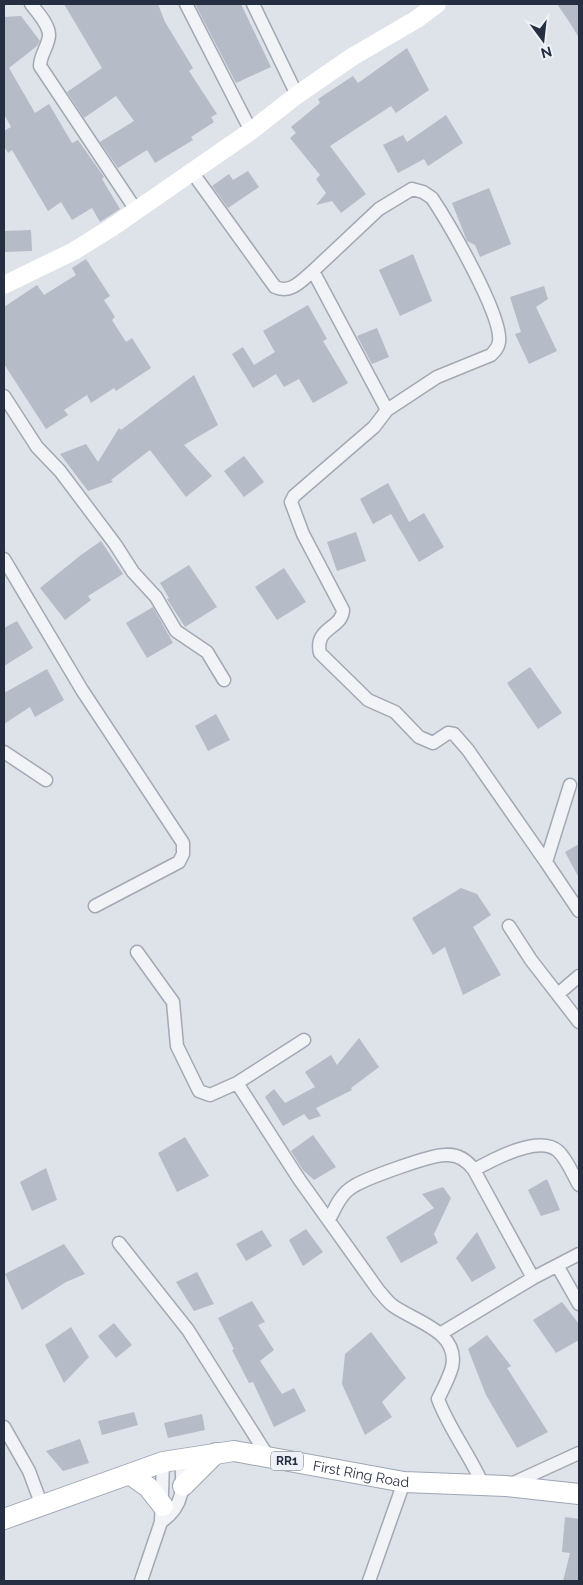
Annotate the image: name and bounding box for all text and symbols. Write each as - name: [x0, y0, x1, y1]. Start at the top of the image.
- north arrow: [518, 15, 568, 65]
- text: N: [539, 43, 554, 62]
- road number: RR1: [271, 1452, 303, 1470]
- street label: First Ring Road: [312, 1458, 409, 1490]

